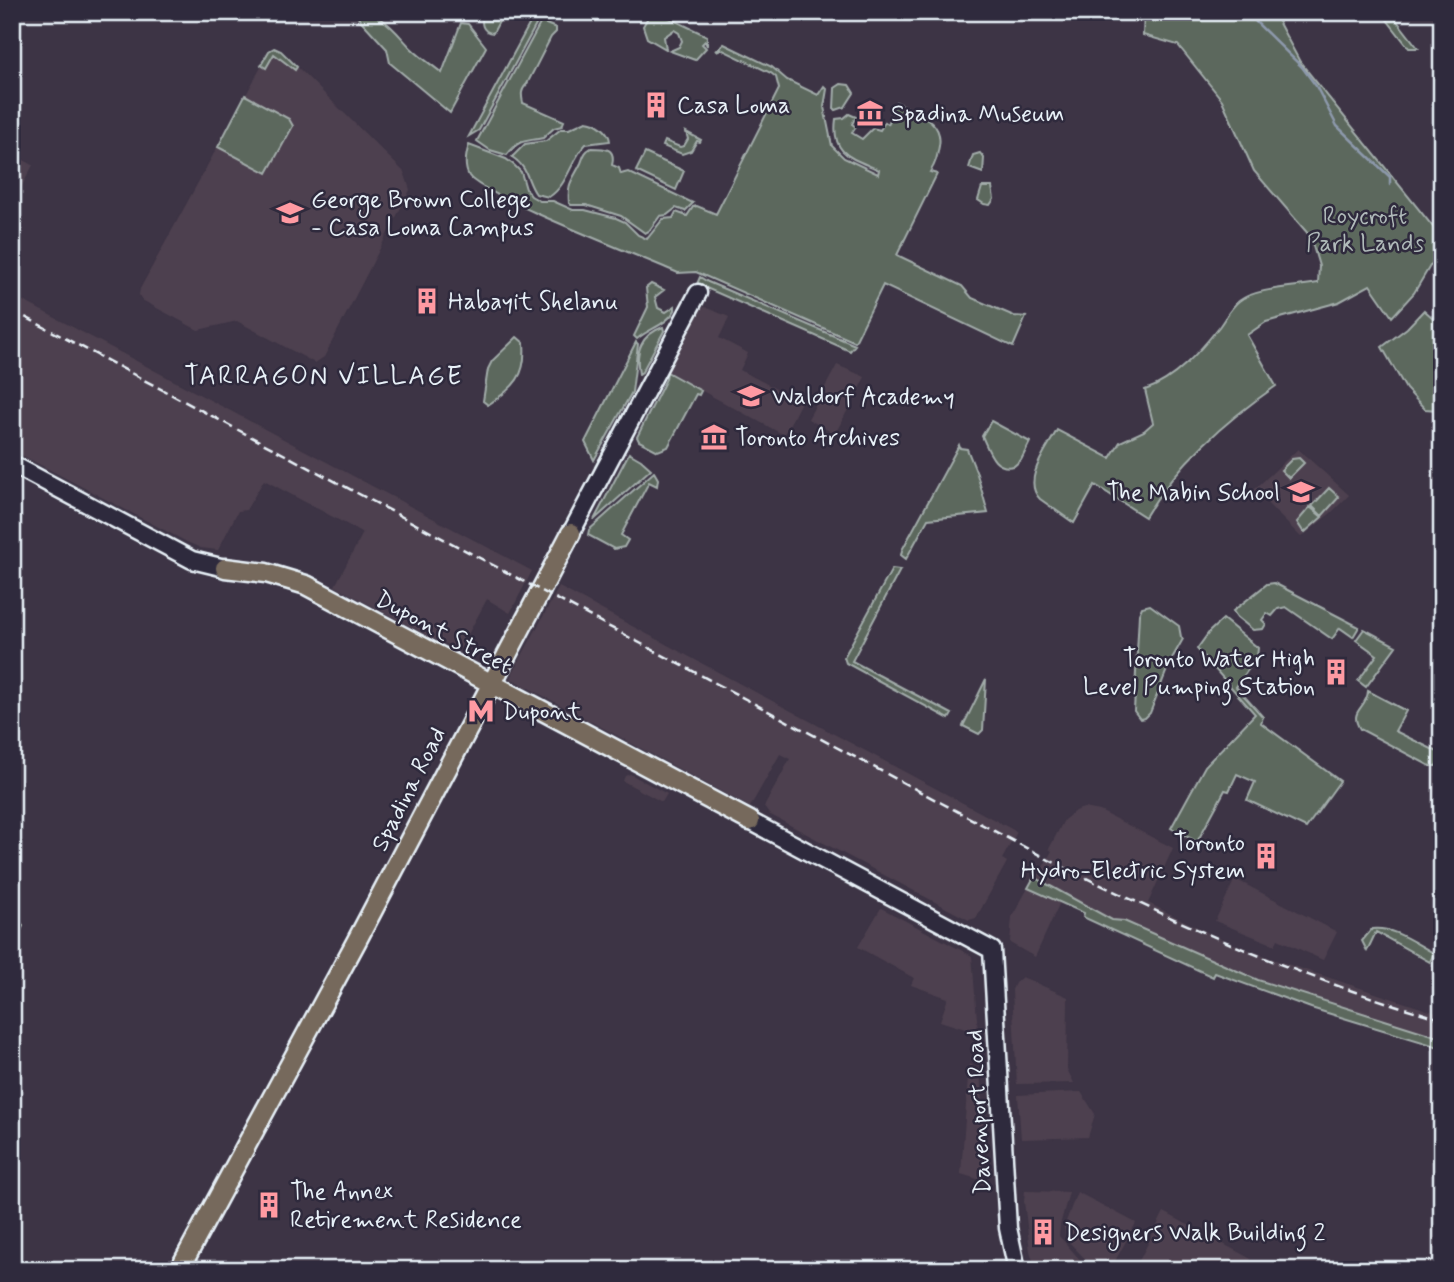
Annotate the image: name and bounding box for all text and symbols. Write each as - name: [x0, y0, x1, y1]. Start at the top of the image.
- building icon: Casa Loma: [641, 90, 671, 120]
- place label: Casa Loma: [677, 91, 790, 122]
- museum icon: Spadina Museum: [855, 98, 885, 128]
- place label: Spadina Museum: [891, 99, 1064, 130]
- place label: George Brown College - Casa Loma Campus: [311, 185, 534, 244]
- school or university icon: George Brown College - Casa Loma Campus: [275, 198, 305, 228]
- park label: Roycroft Park Lands: [1306, 201, 1424, 260]
- building icon: Habayit Shelanu: [412, 286, 442, 316]
- place label: Habayit Shelanu: [448, 287, 618, 318]
- district label: TARRAGON VILLAGE: [184, 360, 464, 394]
- school or university icon: Waldorf Academy: [736, 381, 766, 411]
- place label: Waldorf Academy: [772, 382, 955, 413]
- museum icon: Toronto Archives: [699, 422, 729, 452]
- place label: Toronto Archives: [735, 423, 900, 454]
- school or university icon: The Mabin School: [1286, 477, 1316, 507]
- place label: The Mabin School: [1106, 478, 1280, 509]
- street label: Dupont Street: [369, 584, 517, 682]
- place label: Toronto Water High Level Pumping Station: [1083, 644, 1315, 706]
- building icon: Toronto Water High Level Pumping Station: [1321, 657, 1351, 687]
- metro station icon: Dupont: [466, 696, 496, 726]
- place label: Dupont: [502, 697, 582, 728]
- street label: Spadina Road: [365, 722, 454, 857]
- place label: Toronto Hydro-Electric System: [1021, 828, 1245, 887]
- building icon: Toronto Hydro-Electric System: [1251, 841, 1281, 871]
- street label: Davenport Road: [960, 1029, 999, 1195]
- place label: The Annex Retirement Residence: [290, 1177, 522, 1236]
- building icon: The Annex Retirement Residence: [254, 1190, 284, 1220]
- building icon: Designers Walk Building 2: [1028, 1217, 1058, 1247]
- place label: Designers Walk Building 2: [1064, 1218, 1325, 1252]

